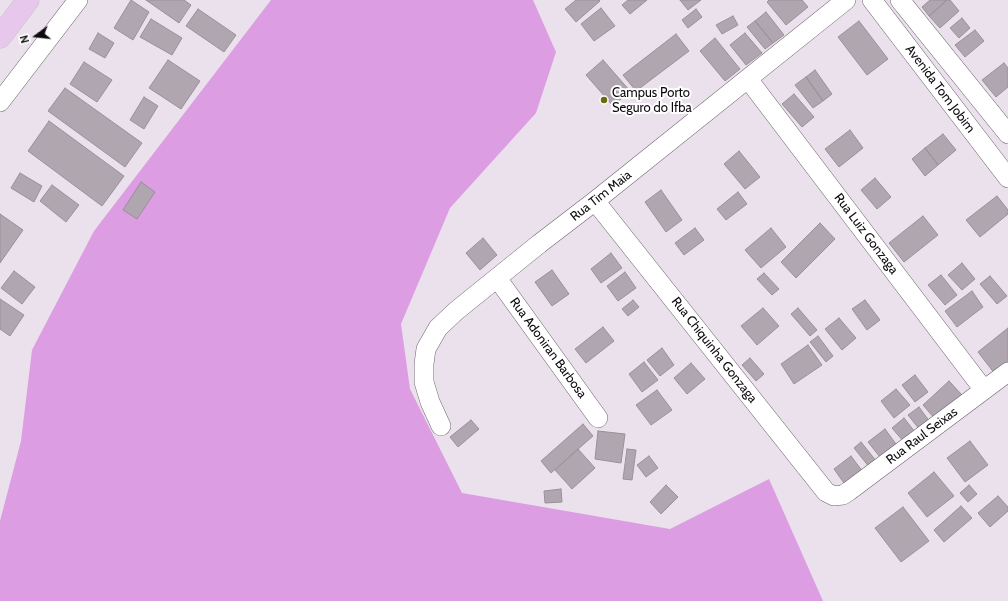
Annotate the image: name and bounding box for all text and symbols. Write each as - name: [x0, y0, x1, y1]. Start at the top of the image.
- north arrow: [16, 16, 56, 56]
- text: N: [17, 34, 32, 45]
- street label: Avenida Tom Jobim: [902, 42, 978, 136]
- place label: Campus Porto Seguro do Ifba: [612, 85, 692, 116]
- marker: Campus Porto Seguro do Ifba: [599, 95, 609, 105]
- street label: Rua Tim Maia: [567, 167, 635, 225]
- street label: Rua Luiz Gonzaga: [831, 191, 901, 277]
- street label: Rua Chiquinha Gonzaga: [668, 294, 760, 406]
- street label: Rua Adoniran Barbosa: [506, 295, 590, 401]
- street label: Rua Raul Seixas: [883, 404, 961, 468]

